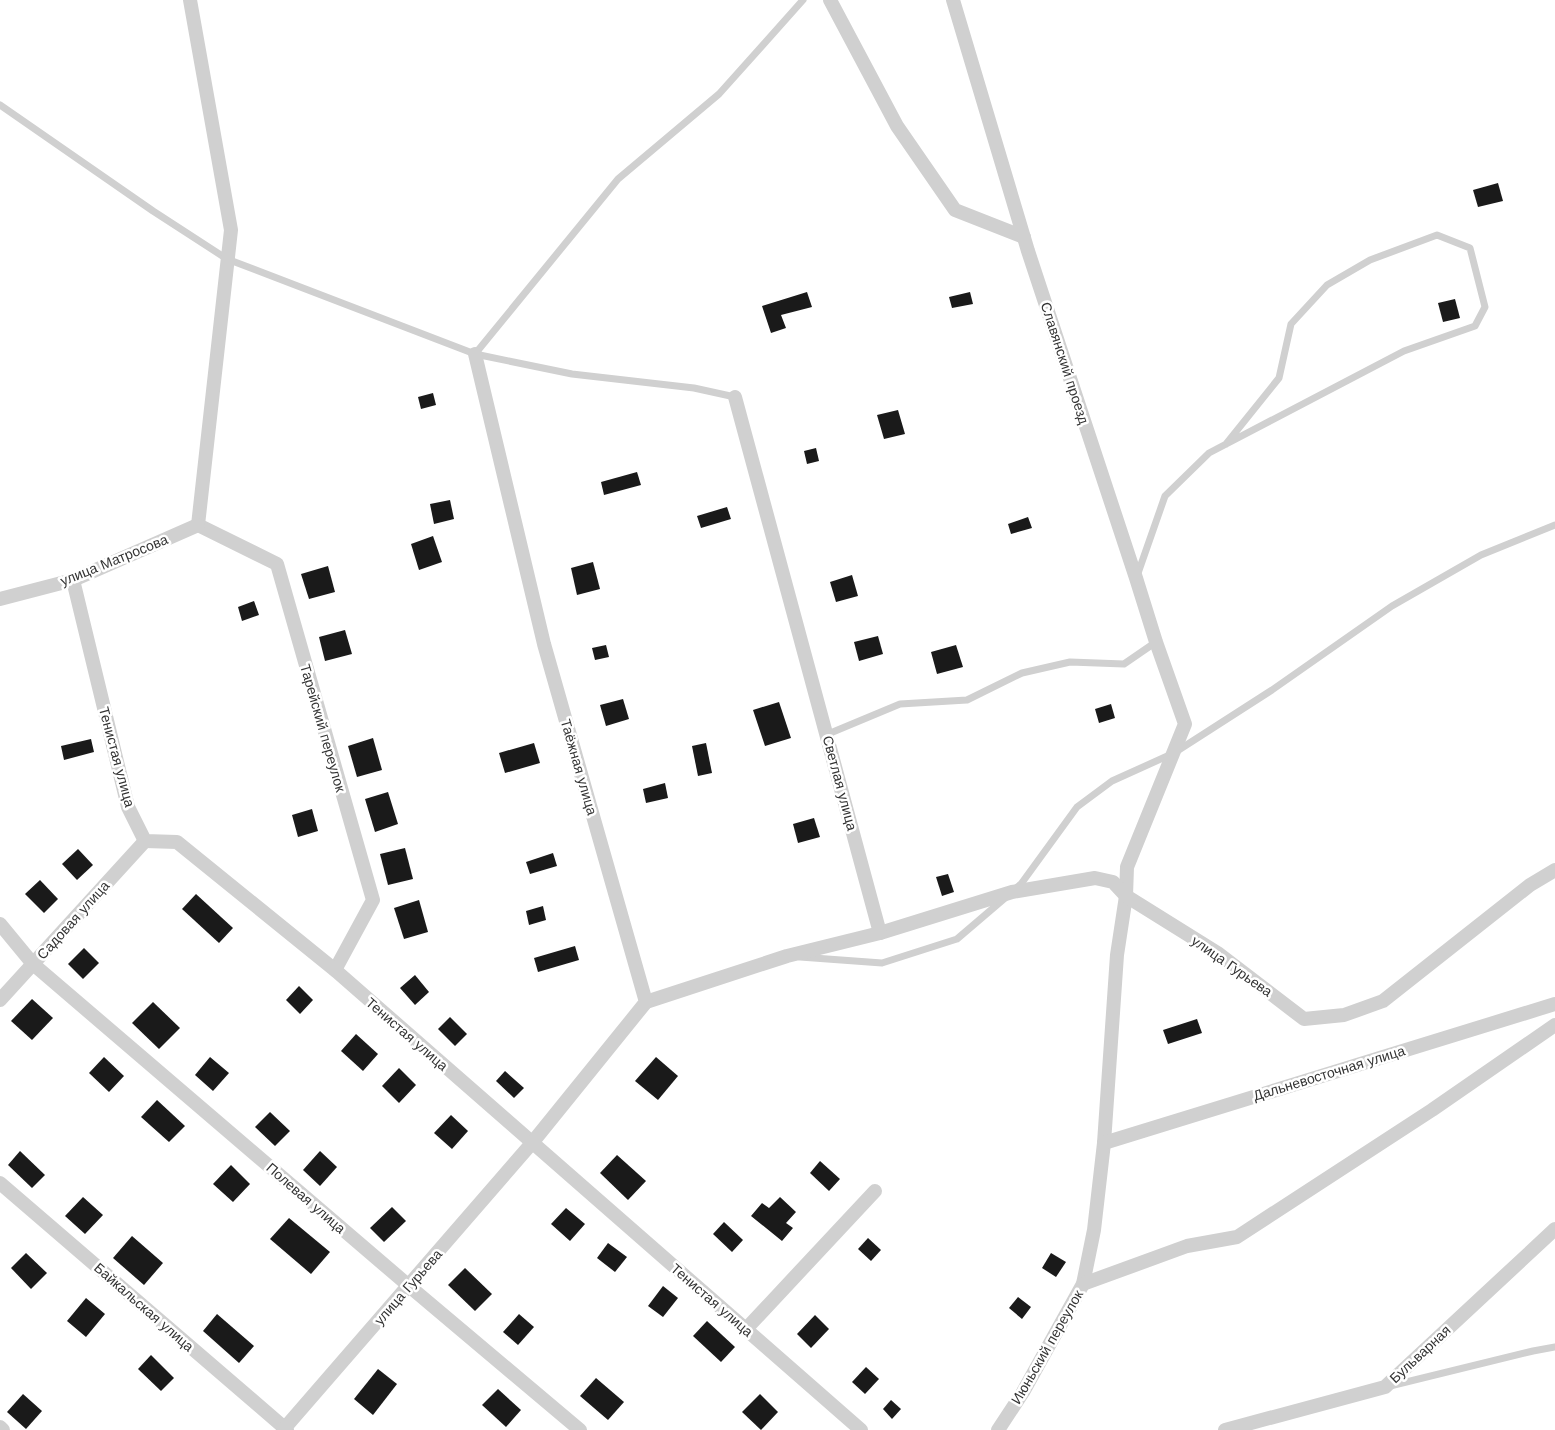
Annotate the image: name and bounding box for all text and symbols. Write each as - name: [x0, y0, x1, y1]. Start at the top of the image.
- street label: Славянский проезд: [1038, 300, 1092, 426]
- street label: улица Матросова: [58, 531, 170, 589]
- street label: Тарейский переулок: [297, 662, 349, 795]
- street label: Тенистая улица: [96, 705, 138, 809]
- street label: Таёжная улица: [558, 717, 600, 817]
- street label: Светлая улица: [820, 734, 860, 832]
- street label: Садовая улица: [34, 877, 113, 962]
- street label: улица Гурьева: [1189, 932, 1276, 1000]
- street label: Тенистая улица: [363, 994, 451, 1074]
- street label: Дальневосточная улица: [1251, 1042, 1407, 1104]
- street label: Полевая улица: [263, 1159, 349, 1237]
- street label: улица Гурьева: [371, 1246, 445, 1328]
- street label: Байкальская улица: [91, 1259, 197, 1355]
- street label: Тенистая улица: [668, 1260, 756, 1340]
- street label: Июньский переулок: [1008, 1286, 1087, 1407]
- street label: Бульварная: [1386, 1322, 1454, 1386]

